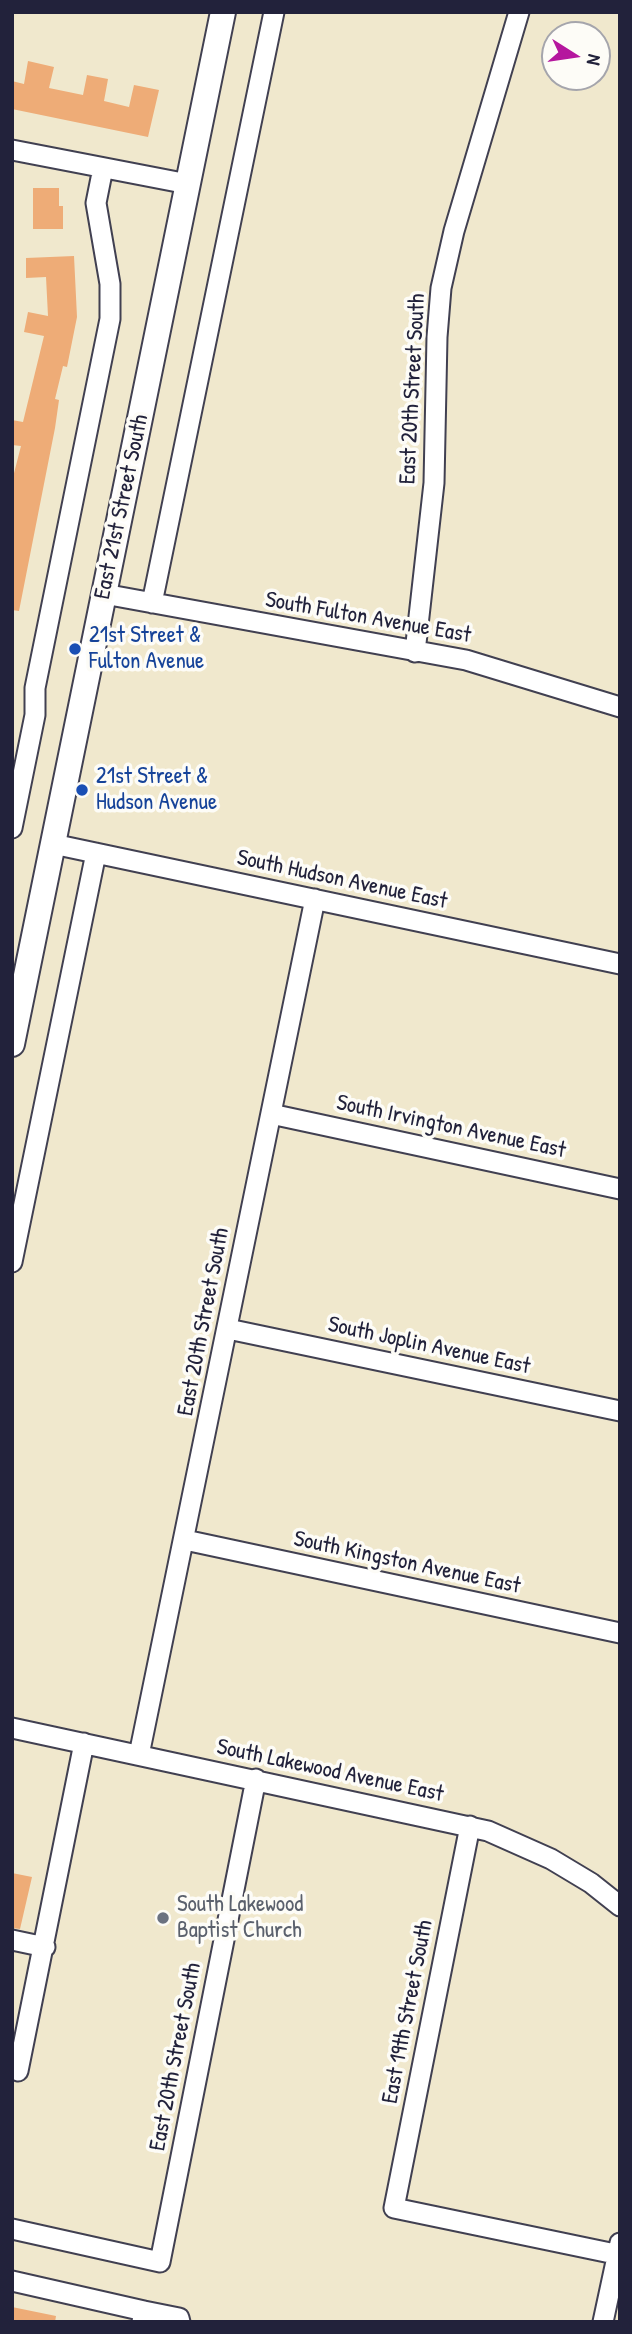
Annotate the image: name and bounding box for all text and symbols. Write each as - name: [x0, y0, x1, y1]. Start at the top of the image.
- north arrow: [541, 21, 611, 91]
- text: N: [581, 52, 608, 68]
- street label: East 20th Street South: [394, 293, 432, 485]
- street label: East 21st Street South: [89, 412, 155, 602]
- street label: South Fulton Avenue East: [263, 586, 473, 650]
- place label: 21st Street & Fulton Avenue: [89, 622, 204, 676]
- marker: 21st Street & Fulton Avenue: [67, 641, 83, 657]
- place label: 21st Street & Hudson Avenue: [96, 763, 217, 817]
- marker: 21st Street & Hudson Avenue: [74, 782, 90, 798]
- street label: South Hudson Avenue East: [234, 844, 450, 916]
- street label: South Irvington Avenue East: [334, 1089, 568, 1165]
- street label: East 20th Street South: [172, 1226, 236, 1418]
- street label: South Joplin Avenue East: [325, 1311, 533, 1381]
- street label: South Kingston Avenue East: [291, 1525, 523, 1601]
- street label: South Lakewood Avenue East: [214, 1733, 446, 1809]
- place label: South Lakewood Baptist Church: [177, 1891, 303, 1945]
- marker: South Lakewood Baptist Church: [155, 1910, 171, 1926]
- street label: East 19th Street South: [377, 1918, 439, 2106]
- street label: East 20th Street South: [144, 1961, 208, 2153]

